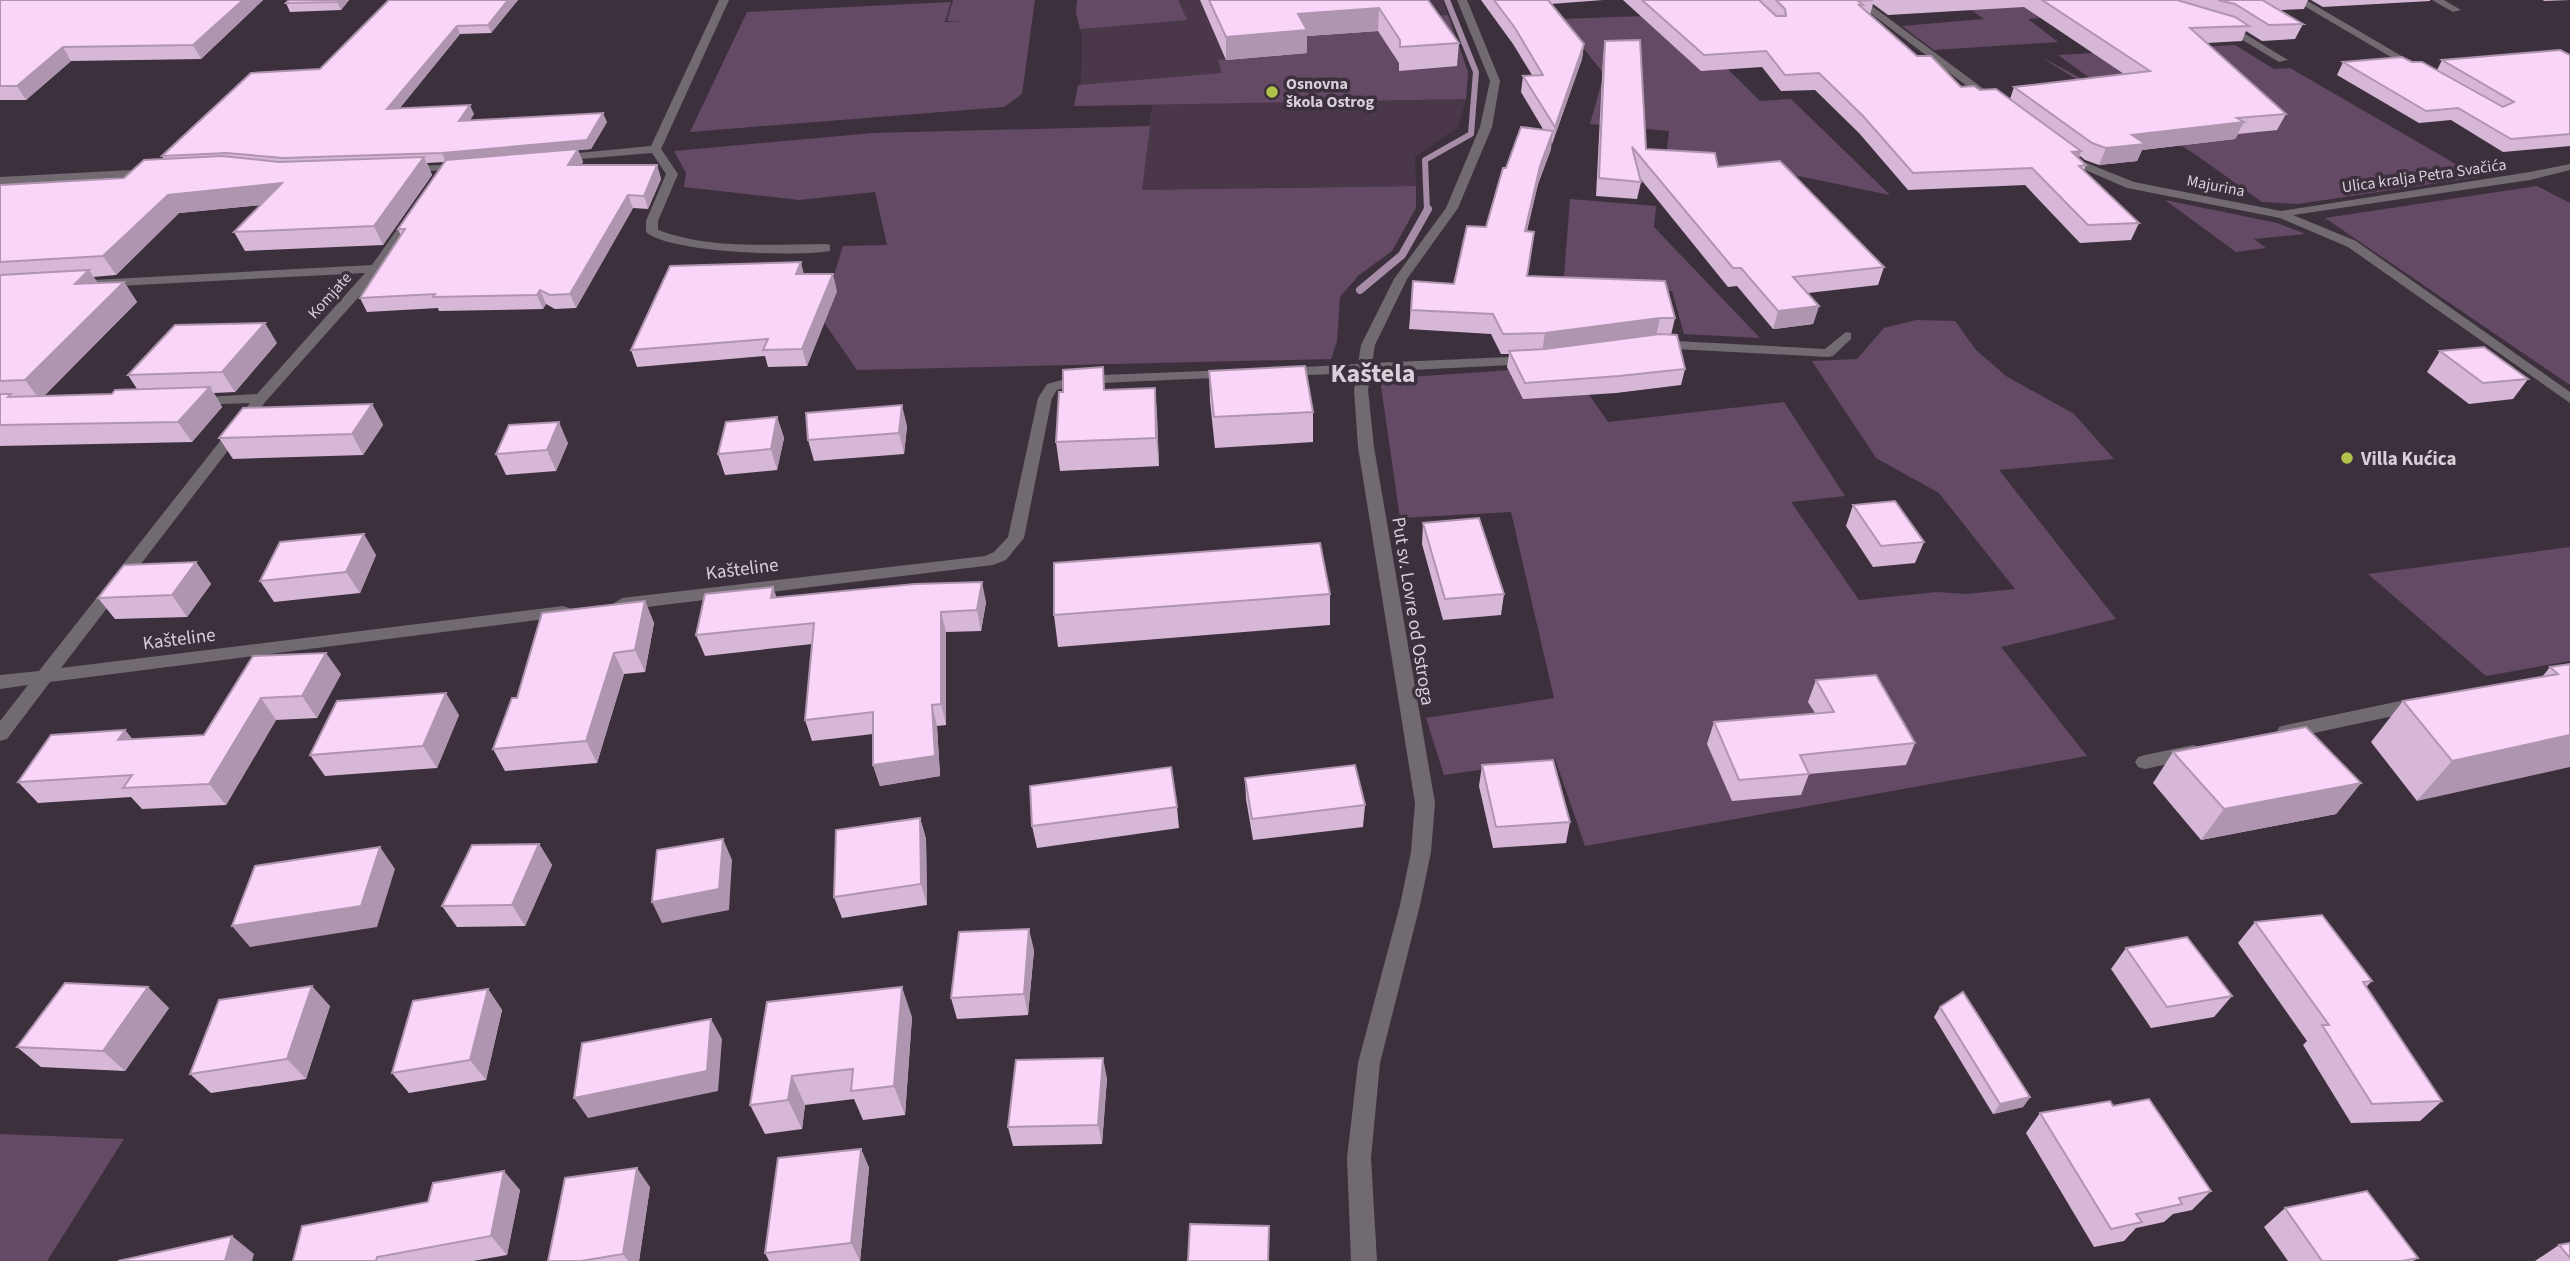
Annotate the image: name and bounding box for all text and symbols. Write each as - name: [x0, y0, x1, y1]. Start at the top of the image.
- place label: Osnovna škola Ostrog: [1286, 73, 1374, 113]
- marker: Osnovna škola Ostrog: [1264, 84, 1280, 100]
- street label: Ulica kralja Petra Svačića: [2341, 154, 2508, 198]
- street label: Majurina: [2185, 170, 2247, 202]
- street label: Komjate: [303, 267, 357, 324]
- district label: Kaštela: [1331, 355, 1415, 392]
- place label: Villa Kućica: [2360, 446, 2457, 473]
- marker: Villa Kućica: [2339, 450, 2355, 466]
- street label: Put sv. Lovre od Ostroga: [1384, 515, 1441, 707]
- street label: Kašteline: [704, 552, 780, 587]
- street label: Kašteline: [141, 622, 217, 657]

